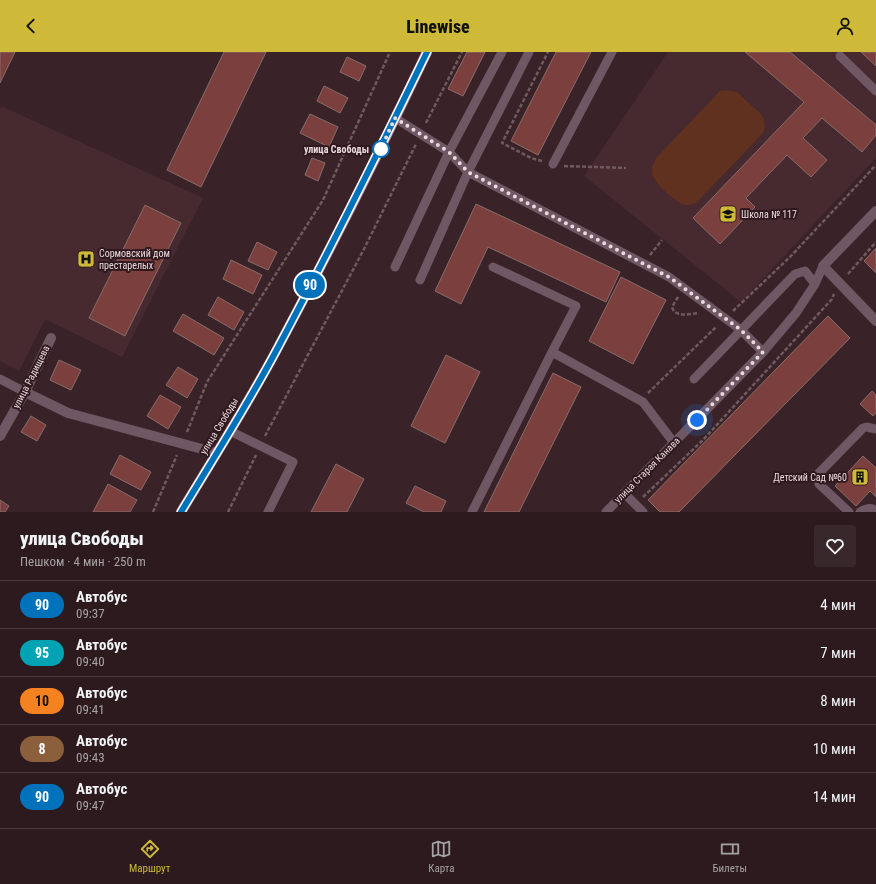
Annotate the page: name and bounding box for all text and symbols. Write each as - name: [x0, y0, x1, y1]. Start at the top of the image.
- icon: back: [20, 15, 42, 37]
- icon: person: [834, 15, 856, 37]
- text: Linewise: [406, 16, 470, 37]
- marker: улица Свободы: [372, 140, 390, 158]
- place label: улица Свободы: [304, 144, 369, 155]
- school or university icon: Школа № 117: [718, 204, 738, 224]
- place label: Школа № 117: [741, 209, 797, 220]
- place label: Сормовский дом престарелых: [99, 248, 170, 271]
- hospital icon: Сормовский дом престарелых: [76, 249, 96, 269]
- line badge: 90: [292, 272, 328, 298]
- text: 90: [303, 277, 317, 293]
- street label: улица Радищева: [10, 344, 52, 410]
- street label: улица Свободы: [198, 396, 240, 456]
- your location: [687, 410, 707, 430]
- street label: улица Старая Канава: [612, 435, 682, 505]
- building icon: Детский Сад №60: [850, 467, 870, 487]
- place label: Детский Сад №60: [773, 472, 847, 483]
- button: heart: [814, 525, 856, 567]
- text: улица Свободы: [20, 527, 144, 550]
- text: Пешком · 4 мин · 250 m: [20, 554, 146, 569]
- text: Автобус: [76, 588, 127, 606]
- text: 4 мин: [820, 596, 856, 614]
- text: 90: [35, 597, 49, 613]
- text: 09:37: [76, 606, 105, 621]
- text: Автобус: [76, 636, 127, 654]
- text: 7 мин: [820, 644, 856, 662]
- text: 95: [35, 645, 49, 661]
- text: 09:40: [76, 654, 105, 669]
- text: Автобус: [76, 684, 127, 702]
- text: 8 мин: [820, 692, 856, 710]
- text: 10: [35, 693, 49, 709]
- text: 09:41: [76, 702, 105, 717]
- text: Автобус: [76, 732, 127, 750]
- text: 10 мин: [813, 740, 856, 758]
- text: 8: [38, 741, 46, 757]
- text: 09:43: [76, 750, 105, 765]
- text: Автобус: [76, 780, 127, 798]
- text: 14 мин: [813, 788, 856, 806]
- text: 90: [35, 789, 49, 805]
- text: 09:47: [76, 798, 105, 813]
- tab: Маршрут: [129, 838, 170, 875]
- tab: Карта: [428, 838, 455, 875]
- tab: Билеты: [712, 838, 747, 875]

